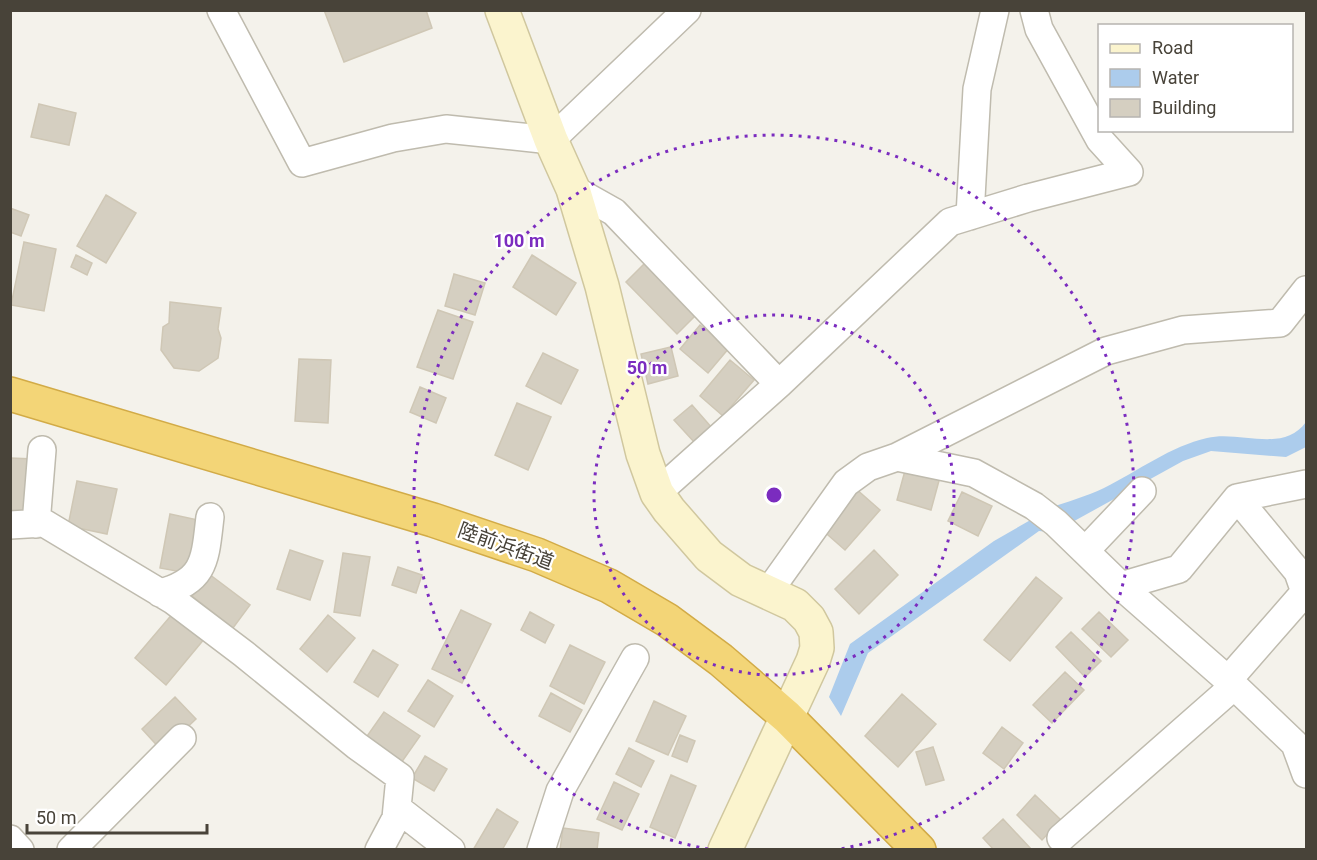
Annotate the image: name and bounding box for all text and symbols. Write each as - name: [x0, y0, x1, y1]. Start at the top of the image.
- legend: [1098, 24, 1293, 132]
- text: Road: [1152, 37, 1193, 58]
- text: Water: [1152, 67, 1199, 88]
- text: Building: [1152, 97, 1216, 118]
- text: 100 m: [493, 230, 545, 251]
- text: 50 m: [627, 357, 667, 378]
- centre of rings: [764, 485, 784, 505]
- street label: 陸前浜街道: [455, 518, 557, 574]
- scale bar: [27, 797, 207, 835]
- text: 50 m: [36, 807, 76, 828]

